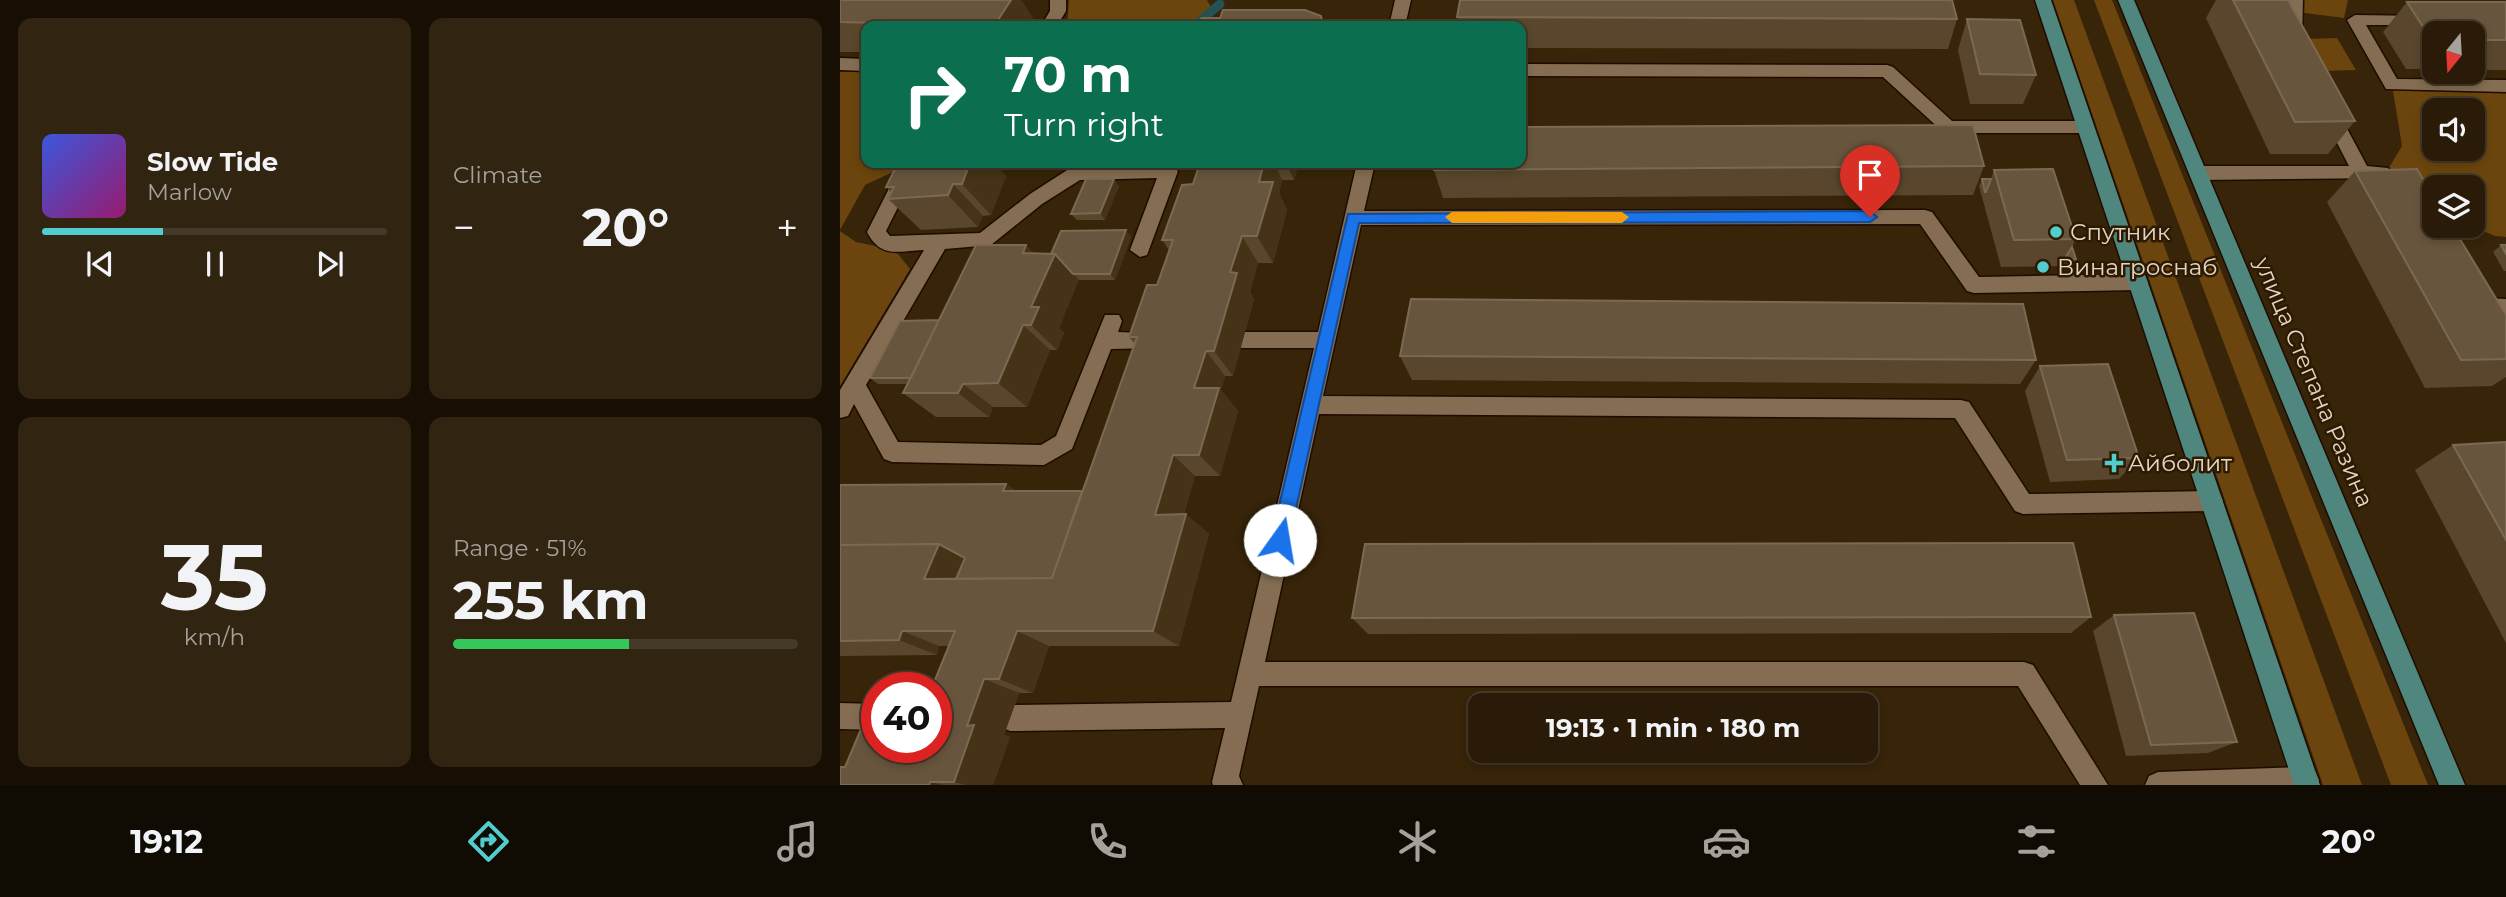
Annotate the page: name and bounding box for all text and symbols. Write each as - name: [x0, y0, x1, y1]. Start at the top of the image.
- north arrow: [2422, 21, 2485, 84]
- map controls: [2422, 21, 2485, 238]
- text: 70 m: [1004, 45, 1132, 104]
- icon: right: [889, 49, 980, 140]
- button: sound: [2422, 98, 2485, 161]
- text: Turn right: [1004, 105, 1164, 144]
- pin: [1840, 145, 1900, 217]
- text: Slow Tide: [147, 146, 278, 178]
- icon: arrive: [1851, 156, 1889, 194]
- text: Climate: [453, 161, 542, 189]
- button: layers: [2422, 175, 2485, 238]
- text: Marlow: [147, 178, 232, 206]
- text: 20°: [582, 196, 669, 259]
- text: −: [453, 204, 475, 251]
- text: +: [776, 204, 798, 251]
- place label: Спутник: [2070, 218, 2171, 246]
- marker: Спутник: [2048, 224, 2064, 240]
- icon: previous: [81, 245, 119, 283]
- icon: pause: [196, 245, 234, 283]
- icon: next: [311, 245, 349, 283]
- street label: улица Степана Разина: [2248, 252, 2379, 511]
- place label: Винагроснаб: [2057, 253, 2217, 281]
- marker: Винагроснаб: [2035, 259, 2051, 275]
- place label: Айболит: [2128, 449, 2232, 477]
- marker: Айболит: [2106, 455, 2122, 471]
- position arrow: [1243, 503, 1317, 577]
- text: 35: [161, 522, 268, 633]
- text: Range · 51%: [453, 534, 587, 562]
- text: 255 km: [453, 569, 648, 632]
- text: km/h: [184, 623, 245, 651]
- speed limit sign: 40: [861, 672, 952, 763]
- text: 19:13 · 1 min · 180 m: [1546, 712, 1800, 744]
- icon: directions: [464, 817, 513, 866]
- icon: music: [773, 817, 822, 866]
- icon: phone: [1083, 817, 1132, 866]
- icon: climate: [1393, 817, 1442, 866]
- icon: car: [1702, 817, 1751, 866]
- icon: filters: [2012, 817, 2061, 866]
- text: 19:12: [130, 822, 203, 861]
- text: 20°: [2322, 822, 2376, 861]

